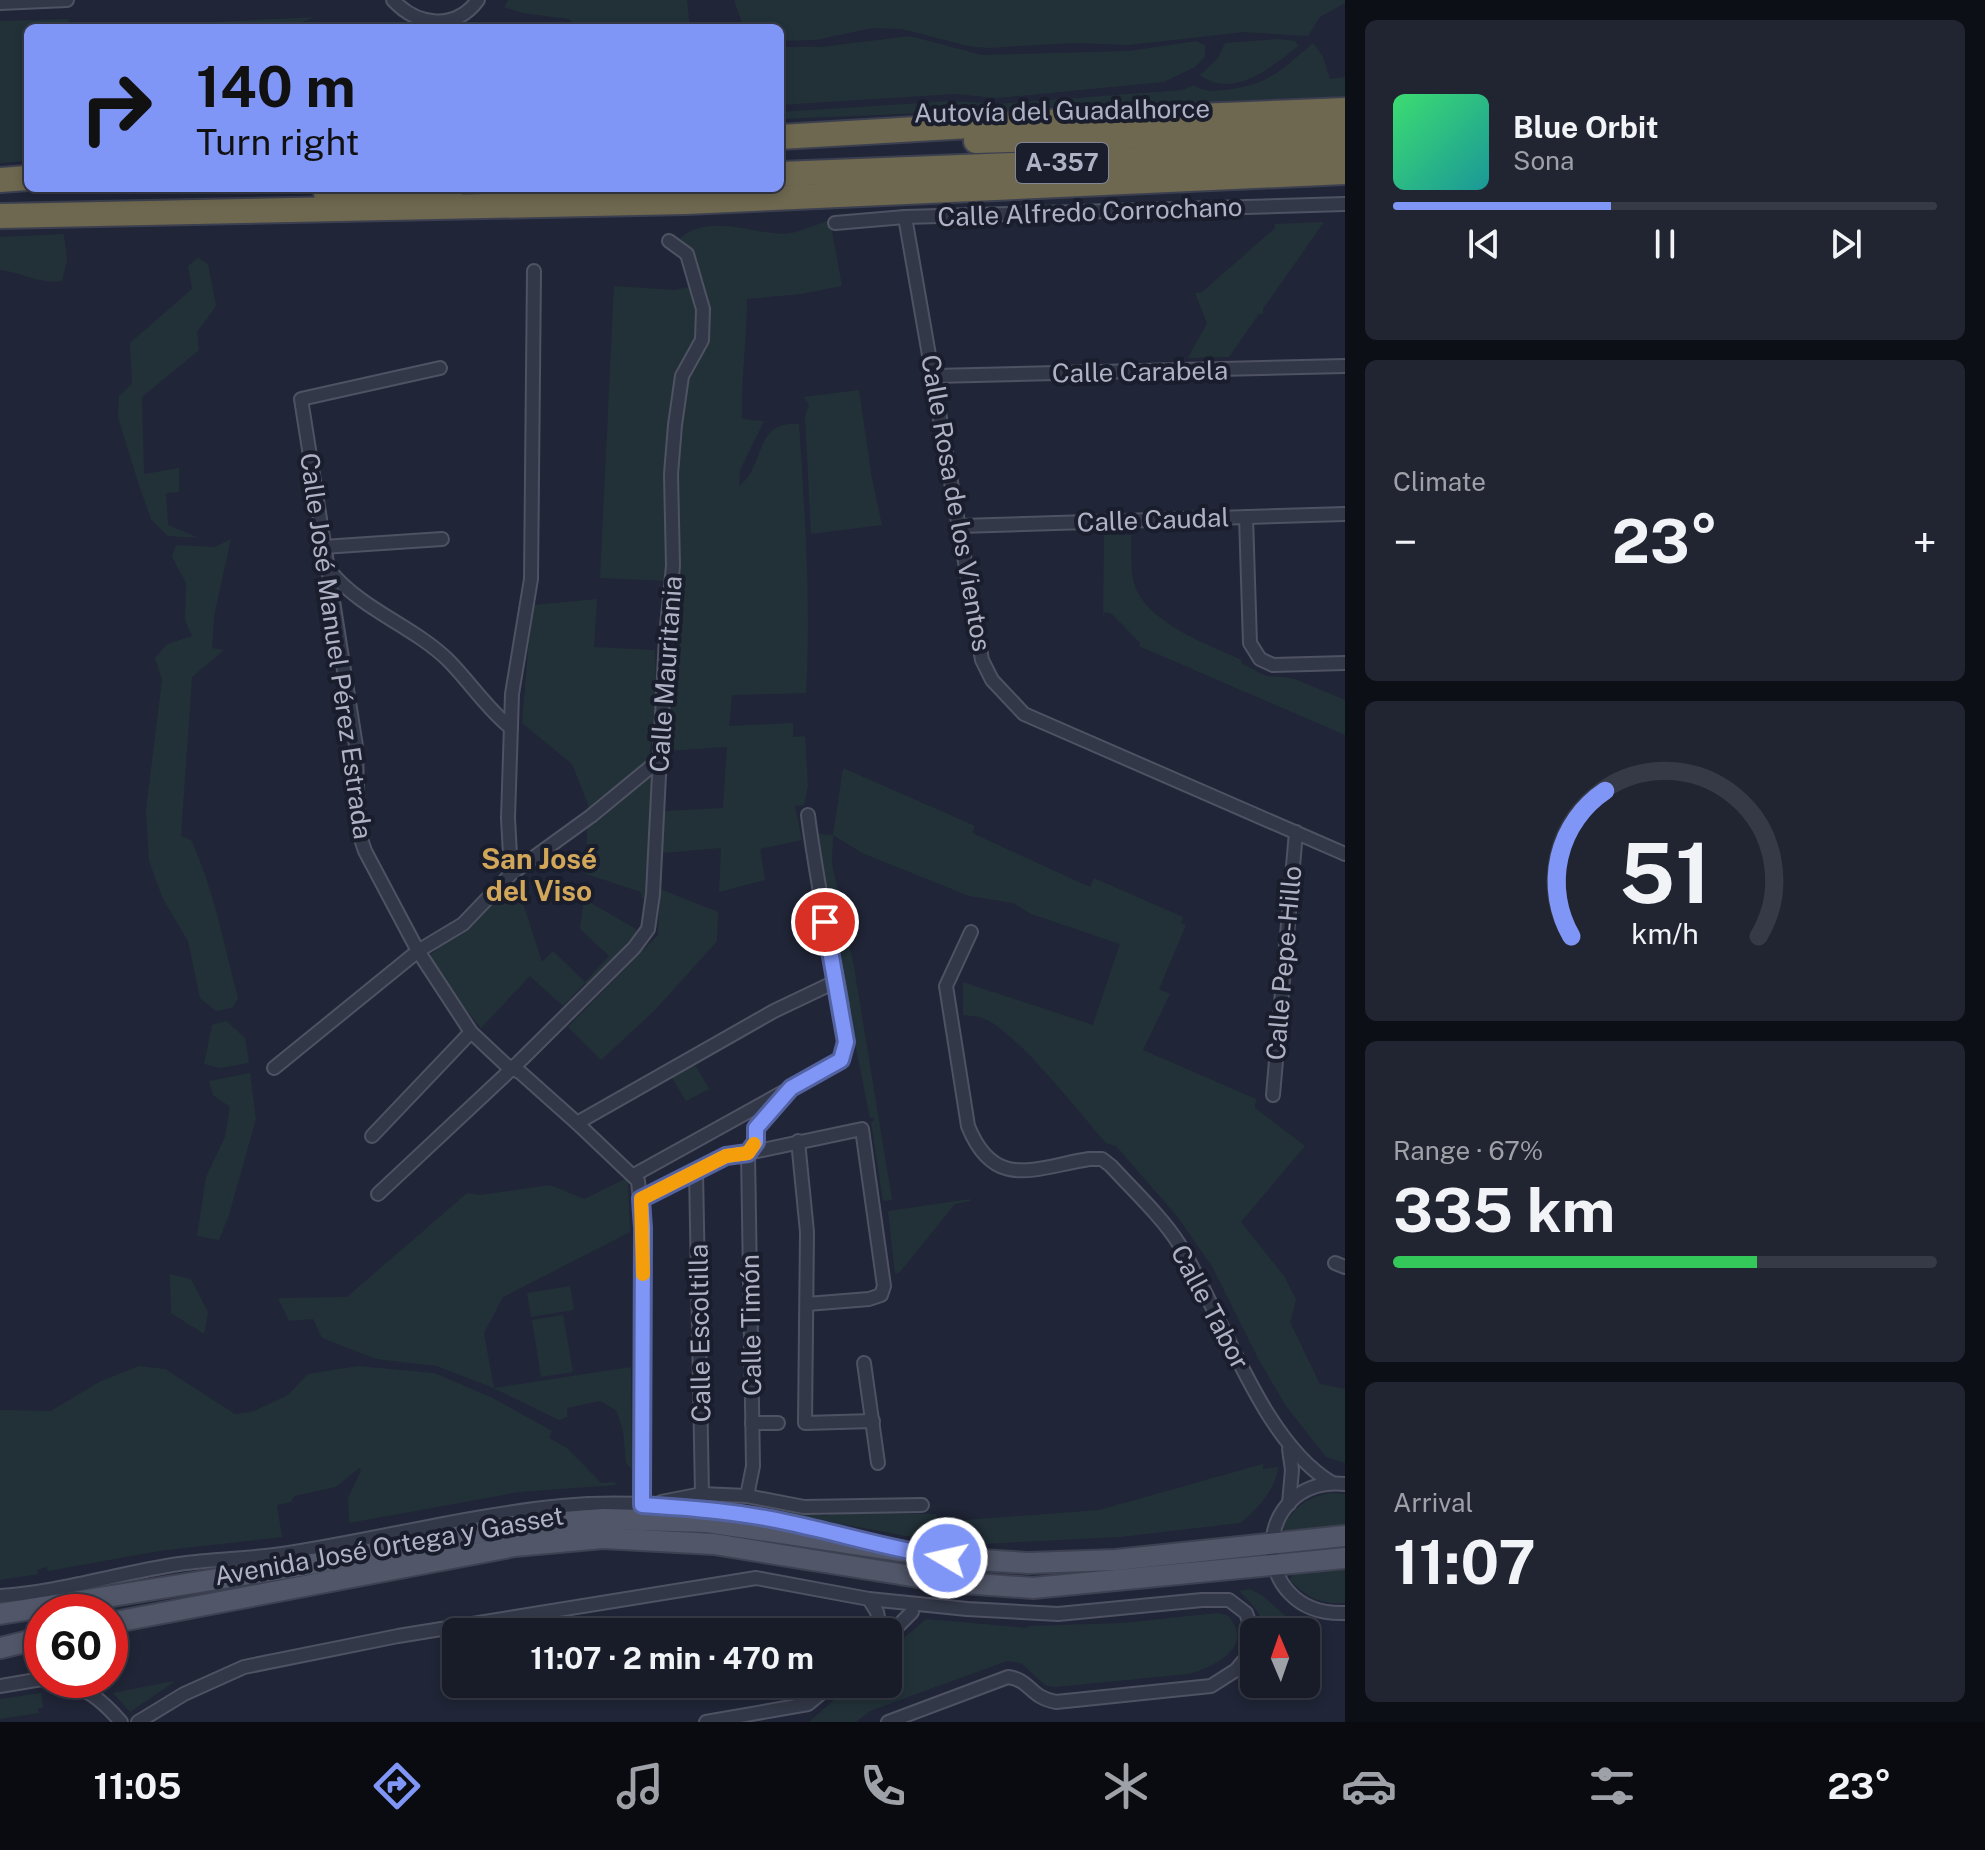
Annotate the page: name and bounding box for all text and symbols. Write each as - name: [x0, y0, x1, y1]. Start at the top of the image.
- text: 140 m: [196, 54, 356, 120]
- icon: right: [64, 56, 168, 160]
- street label: Autovía del Guadalhorce: [914, 92, 1210, 129]
- text: Blue Orbit: [1513, 109, 1659, 145]
- text: Turn right: [196, 121, 359, 163]
- road number: A-357: [1016, 143, 1108, 183]
- text: Sona: [1513, 145, 1574, 176]
- street label: Calle Alfredo Corrochano: [937, 191, 1243, 232]
- icon: previous: [1462, 222, 1506, 266]
- icon: pause: [1643, 222, 1687, 266]
- icon: next: [1824, 222, 1868, 266]
- street label: Calle Rosa de los Vientos: [915, 352, 998, 654]
- street label: Calle Carabela: [1052, 354, 1228, 389]
- street label: Calle José Manuel Pérez Estrada: [294, 451, 379, 841]
- text: Climate: [1393, 466, 1486, 497]
- street label: Calle Caudal: [1076, 501, 1230, 538]
- text: 23°: [1612, 506, 1718, 577]
- text: −: [1393, 516, 1417, 568]
- text: +: [1913, 516, 1937, 568]
- street label: Calle Mauritania: [643, 575, 688, 773]
- text: 51: [1619, 824, 1711, 922]
- district label: San José del Viso: [481, 842, 597, 907]
- street label: Calle Pepe-Hillo: [1260, 864, 1307, 1061]
- pin: [791, 888, 859, 956]
- icon: arrive: [803, 900, 847, 944]
- text: km/h: [1631, 917, 1699, 950]
- text: Range · 67%: [1393, 1135, 1543, 1166]
- text: 335 km: [1393, 1175, 1615, 1246]
- street label: Calle Tabor: [1165, 1239, 1256, 1374]
- street label: Calle Escoltilla: [682, 1243, 717, 1423]
- street label: Calle Timón: [734, 1254, 767, 1396]
- text: Arrival: [1393, 1487, 1473, 1518]
- street label: Avenida José Ortega y Gasset: [212, 1499, 566, 1592]
- position arrow: [905, 1516, 989, 1600]
- text: 11:07: [1393, 1527, 1536, 1598]
- speed limit sign: 60: [24, 1594, 128, 1698]
- north arrow: [1240, 1618, 1320, 1698]
- map controls: [1240, 1618, 1320, 1698]
- text: 11:07 · 2 min · 470 m: [530, 1640, 814, 1676]
- icon: directions: [369, 1758, 425, 1814]
- icon: music: [612, 1758, 668, 1814]
- icon: phone: [855, 1758, 911, 1814]
- icon: climate: [1098, 1758, 1154, 1814]
- icon: car: [1341, 1758, 1397, 1814]
- icon: filters: [1584, 1758, 1640, 1814]
- text: 11:05: [94, 1765, 182, 1807]
- text: 23°: [1827, 1765, 1891, 1807]

